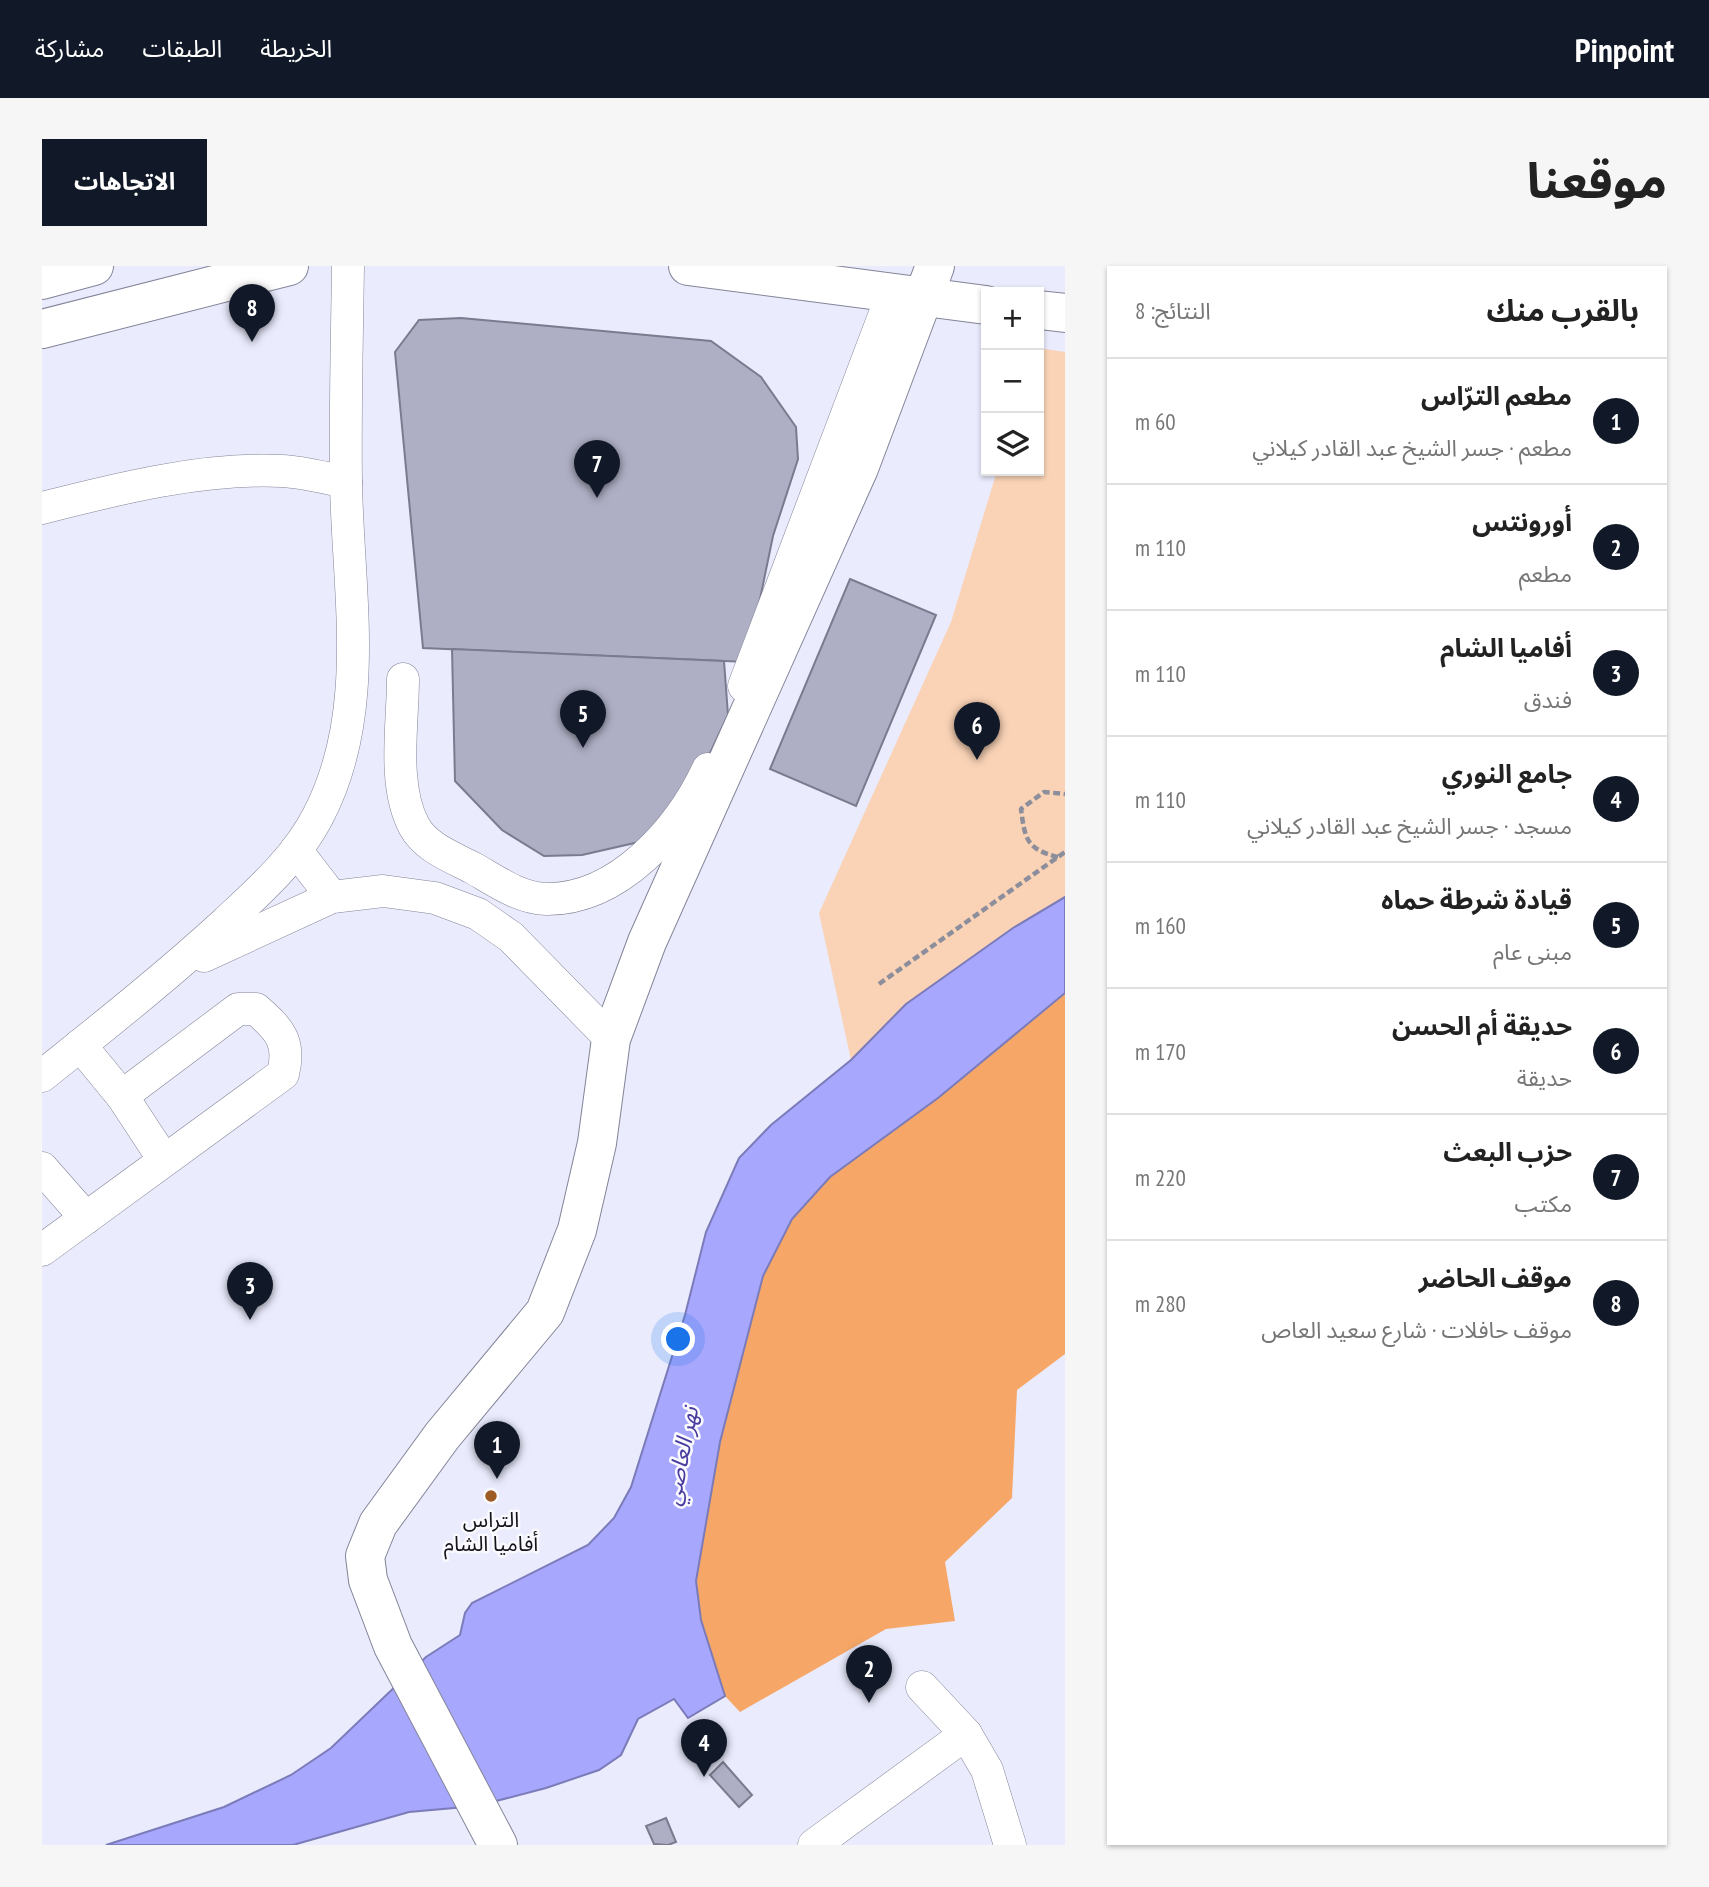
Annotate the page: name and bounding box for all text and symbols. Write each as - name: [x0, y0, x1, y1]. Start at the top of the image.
- text: Pinpoint: [1575, 28, 1674, 71]
- text: مشاركة: [35, 33, 104, 64]
- text: الطبقات: [142, 33, 222, 64]
- text: الخريطة: [260, 33, 332, 64]
- button: الاتجاهات: [42, 139, 207, 226]
- text: موقعنا: [1527, 148, 1667, 212]
- pin: 8: [229, 284, 275, 342]
- map controls: [981, 287, 1044, 476]
- button: +: [981, 287, 1044, 350]
- text: بالقرب منك: [1487, 290, 1639, 329]
- text: النتائج: 8: [1135, 296, 1211, 325]
- button: −: [981, 350, 1044, 413]
- text: مطعم الترّاس: [1421, 379, 1572, 412]
- text: 60 m: [1135, 407, 1176, 436]
- text: 1: [1611, 407, 1622, 436]
- button: layers: [981, 413, 1044, 476]
- text: مطعم · جسر الشيخ عبد القادر كيلاني: [1252, 433, 1572, 462]
- pin: 7: [574, 440, 620, 498]
- text: أورونتس: [1472, 505, 1572, 538]
- text: 110 m: [1135, 533, 1186, 562]
- text: 2: [1611, 533, 1622, 562]
- text: مطعم: [1519, 559, 1572, 588]
- text: أفاميا الشام: [1440, 631, 1572, 664]
- text: 110 m: [1135, 659, 1186, 688]
- text: 3: [1611, 659, 1622, 688]
- text: فندق: [1524, 685, 1572, 714]
- pin: 5: [560, 690, 606, 748]
- pin: 6: [954, 702, 1000, 760]
- text: جامع النوري: [1442, 757, 1572, 790]
- text: 110 m: [1135, 785, 1186, 814]
- text: 4: [1611, 785, 1622, 814]
- text: مسجد · جسر الشيخ عبد القادر كيلاني: [1247, 811, 1572, 840]
- text: قيادة شرطة حماه: [1381, 883, 1572, 916]
- text: 160 m: [1135, 911, 1186, 940]
- text: 5: [1611, 911, 1622, 940]
- text: مبنى عام: [1493, 937, 1572, 966]
- text: حديقة أم الحسن: [1392, 1009, 1572, 1042]
- text: 170 m: [1135, 1037, 1186, 1066]
- text: 6: [1611, 1037, 1622, 1066]
- text: حديقة: [1517, 1063, 1572, 1092]
- text: حزب البعث: [1443, 1135, 1572, 1168]
- text: 220 m: [1135, 1163, 1186, 1192]
- text: 7: [1611, 1163, 1622, 1192]
- text: مكتب: [1515, 1189, 1572, 1218]
- text: موقف الحاضر: [1419, 1261, 1572, 1294]
- pin: 3: [227, 1262, 273, 1320]
- text: 280 m: [1135, 1289, 1186, 1318]
- text: 8: [1611, 1289, 1622, 1318]
- text: موقف حافلات · شارع سعيد العاص: [1261, 1315, 1572, 1344]
- your location: [661, 1322, 695, 1356]
- water label: نهر العاصي: [657, 1402, 709, 1508]
- pin: 1: [474, 1421, 520, 1479]
- marker: التراس أفاميا الشام: [483, 1488, 499, 1504]
- place label: التراس أفاميا الشام: [444, 1506, 538, 1560]
- pin: 2: [846, 1645, 892, 1703]
- pin: 4: [681, 1719, 727, 1777]

